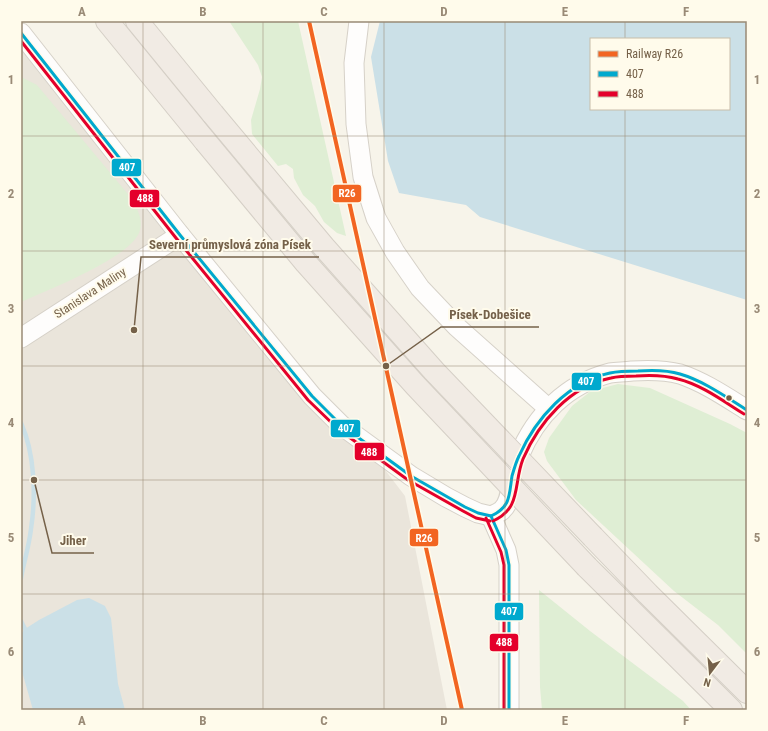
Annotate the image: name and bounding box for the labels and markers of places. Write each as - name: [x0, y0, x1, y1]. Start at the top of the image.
- callout: Severní průmyslová zóna Písek: [141, 232, 319, 257]
- callout: Písek-Dobešice: [441, 302, 539, 327]
- unlabelled marker: [724, 393, 734, 403]
- callout: Jiher: [52, 528, 94, 553]

